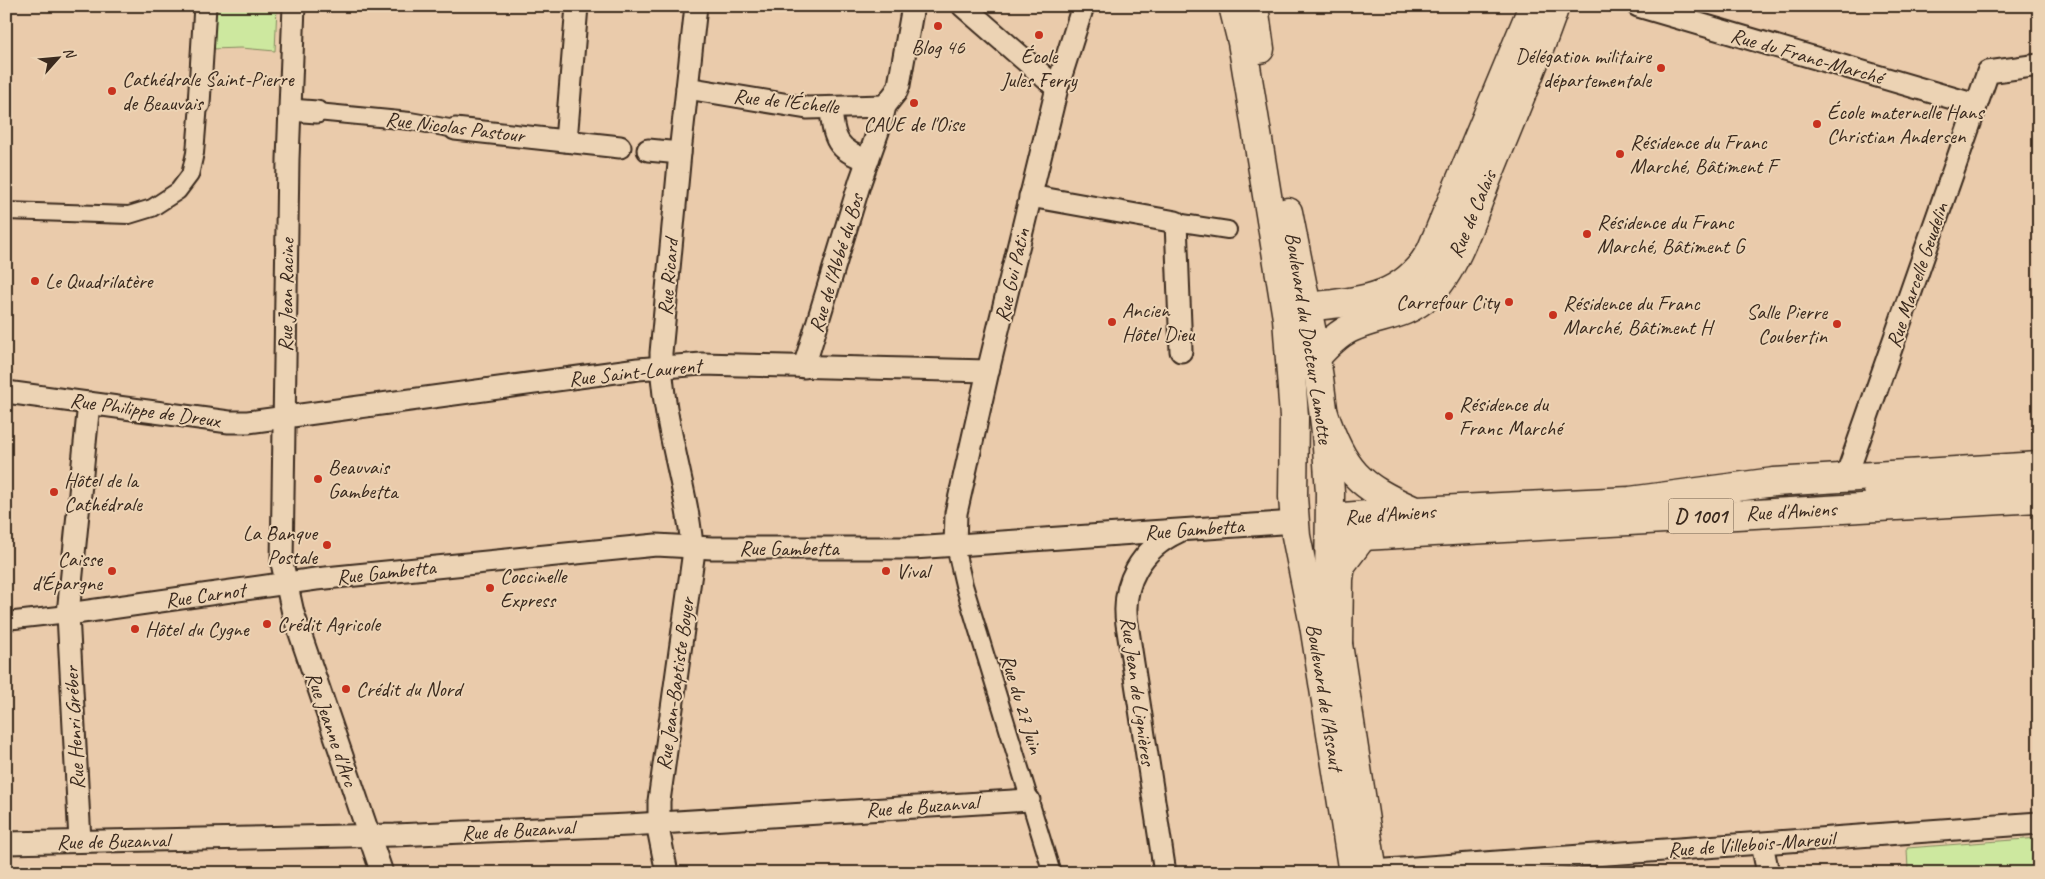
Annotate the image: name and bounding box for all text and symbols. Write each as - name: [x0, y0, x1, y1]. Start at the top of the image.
- marker: Blog 46: [932, 20, 944, 32]
- street label: Rue du Franc-Marché: [1728, 22, 1889, 91]
- marker: École Jules Ferry: [1033, 29, 1045, 41]
- north arrow: [32, 32, 82, 82]
- place label: Blog 46: [911, 34, 965, 60]
- place label: École Jules Ferry: [1000, 43, 1079, 93]
- place label: Délégation militaire départementale: [1515, 43, 1652, 93]
- text: N: [60, 45, 80, 62]
- marker: Délégation militaire départementale: [1655, 62, 1667, 74]
- place label: Cathédrale Saint-Pierre de Beauvais: [122, 66, 295, 116]
- street label: Rue de l'Échelle: [732, 83, 841, 120]
- marker: Cathédrale Saint-Pierre de Beauvais: [106, 85, 118, 97]
- marker: CAUE de l'Oise: [908, 97, 920, 109]
- place label: École maternelle Hans Christian Andersen: [1827, 99, 1985, 149]
- street label: Rue Nicolas Pastour: [384, 106, 527, 149]
- place label: CAUE de l'Oise: [864, 111, 966, 137]
- marker: École maternelle Hans Christian Andersen: [1811, 118, 1823, 130]
- place label: Résidence du Franc Marché, Bâtiment F: [1630, 129, 1781, 179]
- marker: Résidence du Franc Marché, Bâtiment F: [1614, 148, 1626, 160]
- street label: Rue de Calais: [1442, 165, 1503, 262]
- street label: Rue de l'Abbé du Bos: [803, 189, 870, 335]
- street label: Rue Marcelle Geudelin: [1880, 199, 1954, 351]
- place label: Résidence du Franc Marché, Bâtiment G: [1597, 209, 1747, 259]
- street label: Rue Gui Patin: [989, 225, 1036, 324]
- marker: Résidence du Franc Marché, Bâtiment G: [1581, 228, 1593, 240]
- street label: Boulevard du Docteur Lamotte: [1279, 230, 1339, 447]
- street label: Rue Ricard: [652, 235, 685, 317]
- street label: Rue Jean Racine: [272, 236, 300, 352]
- place label: Le Quadrilatère: [45, 268, 155, 294]
- marker: Le Quadrilatère: [29, 275, 41, 287]
- place label: Carrefour City: [1396, 289, 1501, 315]
- place label: Résidence du Franc Marché, Bâtiment H: [1563, 290, 1715, 340]
- marker: Carrefour City: [1503, 296, 1515, 308]
- place label: Ancien Hôtel Dieu: [1122, 297, 1196, 347]
- place label: Salle Pierre Coubertin: [1746, 299, 1828, 349]
- marker: Résidence du Franc Marché, Bâtiment H: [1547, 309, 1559, 321]
- marker: Ancien Hôtel Dieu: [1106, 316, 1118, 328]
- marker: Salle Pierre Coubertin: [1831, 318, 1843, 330]
- street label: Rue Saint-Laurent: [568, 352, 706, 392]
- street label: Rue Philippe de Dreux: [69, 387, 223, 434]
- place label: Résidence du Franc Marché: [1459, 391, 1565, 441]
- marker: Résidence du Franc Marché: [1443, 410, 1455, 422]
- place label: Beauvais Gambetta: [328, 454, 400, 504]
- place label: Hôtel de la Cathédrale: [64, 467, 143, 517]
- marker: Beauvais Gambetta: [312, 473, 324, 485]
- marker: Hôtel de la Cathédrale: [48, 486, 60, 498]
- street label: Rue d'Amiens: [1745, 496, 1839, 526]
- street label: Rue d'Amiens: [1344, 498, 1438, 530]
- road number: D 1001: [1668, 498, 1734, 534]
- street label: Rue Gambetta: [1143, 512, 1246, 545]
- place label: La Banque Postale: [243, 520, 319, 570]
- street label: Rue Gambetta: [739, 535, 840, 561]
- marker: La Banque Postale: [321, 539, 333, 551]
- place label: Caisse d'Épargne: [31, 546, 103, 596]
- street label: Rue Gambetta: [335, 554, 438, 590]
- place label: Vival: [896, 558, 933, 584]
- place label: Coccinelle Express: [500, 563, 568, 613]
- marker: Caisse d'Épargne: [106, 565, 118, 577]
- marker: Vival: [880, 565, 892, 577]
- street label: Rue Carnot: [163, 576, 250, 613]
- marker: Coccinelle Express: [484, 582, 496, 594]
- street label: Rue Jean-Baptiste Boyer: [650, 595, 700, 772]
- place label: Crédit Agricole: [277, 611, 382, 637]
- street label: Rue Jean de Lignières: [1115, 615, 1162, 769]
- place label: Hôtel du Cygne: [145, 616, 250, 642]
- marker: Crédit Agricole: [261, 618, 273, 630]
- street label: Boulevard de l'Assaut: [1301, 622, 1350, 775]
- marker: Hôtel du Cygne: [129, 623, 141, 635]
- street label: Rue du 27 Juin: [995, 651, 1050, 757]
- street label: Rue Henri Gréber: [58, 664, 90, 790]
- street label: Rue Jeanne d'Arc: [300, 668, 364, 791]
- place label: Crédit du Nord: [356, 676, 465, 702]
- marker: Crédit du Nord: [340, 683, 352, 695]
- street label: Rue de Buzanval: [865, 789, 983, 823]
- street label: Rue de Buzanval: [461, 814, 578, 846]
- street label: Rue de Villebois-Mareuil: [1667, 825, 1839, 863]
- street label: Rue de Buzanval: [56, 827, 173, 855]

